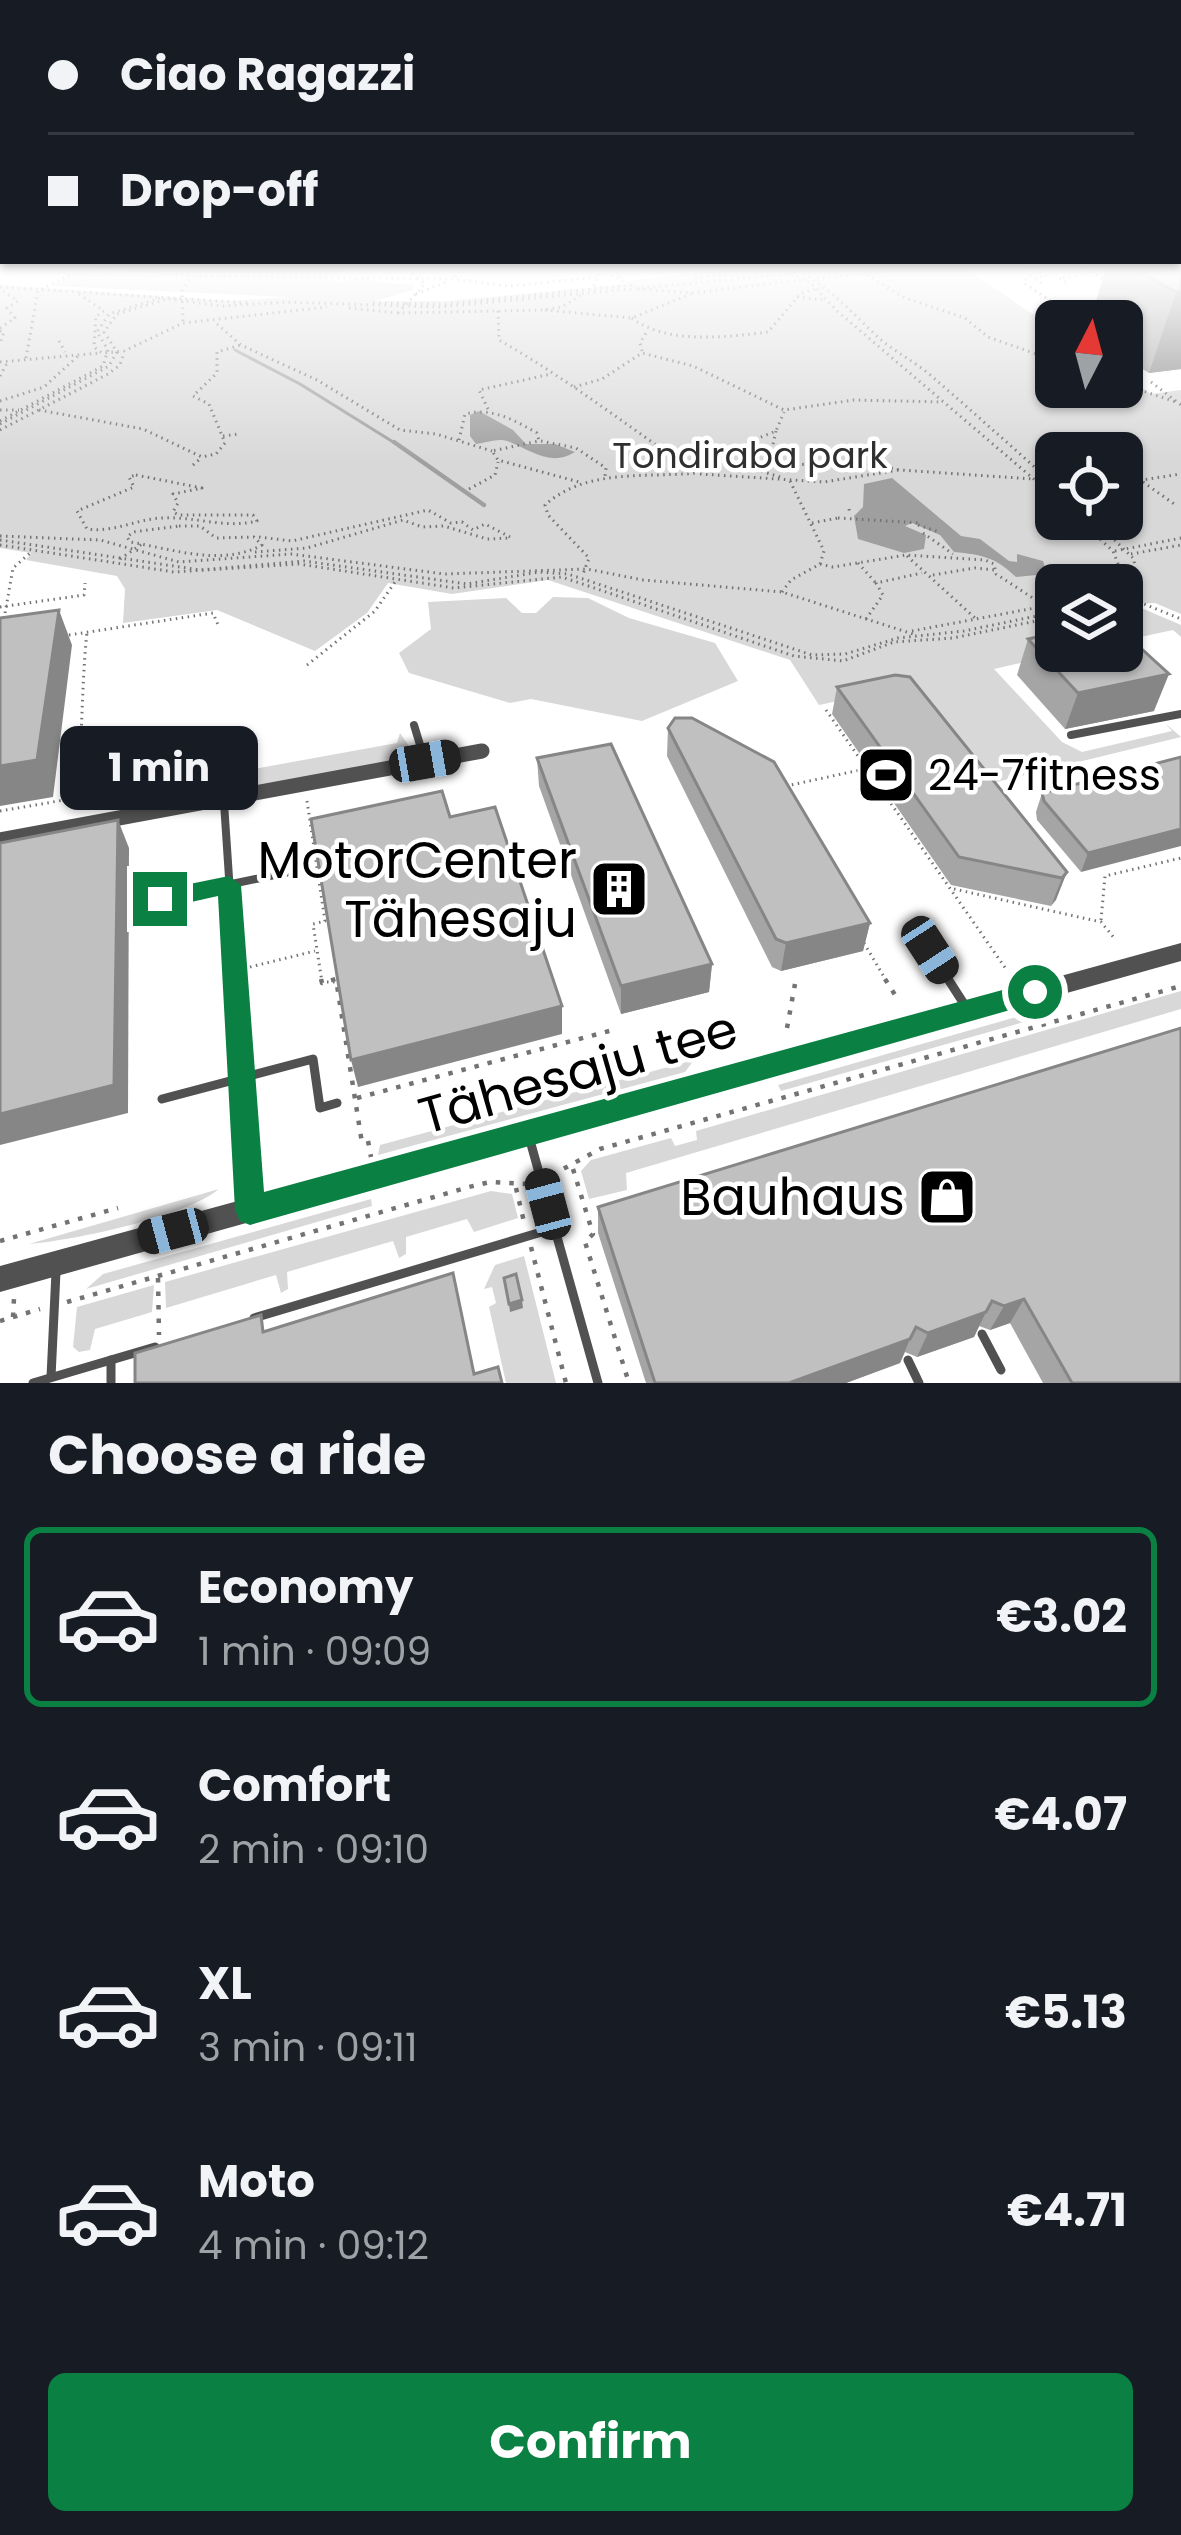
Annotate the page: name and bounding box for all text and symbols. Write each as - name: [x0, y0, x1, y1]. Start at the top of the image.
- text: Ciao Ragazzi: [120, 43, 415, 106]
- text: Drop-off: [120, 159, 318, 222]
- north arrow: [1035, 300, 1143, 408]
- map controls: [1035, 300, 1143, 672]
- park label: Tondiraba park: [612, 430, 888, 481]
- button: locate: [1035, 432, 1143, 540]
- button: layers: [1035, 564, 1143, 672]
- callout: 1 min: [61, 725, 259, 809]
- car: [386, 737, 464, 785]
- text: 1 min: [108, 740, 210, 795]
- sports icon: 24-7fitness: [855, 744, 917, 806]
- place label: 24-7fitness: [928, 746, 1161, 805]
- place label: MotorCenter Tähesaju: [257, 824, 577, 955]
- building icon: MotorCenter Tähesaju: [588, 858, 650, 920]
- route end: [133, 872, 187, 926]
- car: [895, 910, 965, 990]
- route start: [1008, 965, 1062, 1019]
- street label: Tähesaju tee: [410, 992, 746, 1152]
- place label: Bauhaus: [680, 1161, 905, 1233]
- car: [521, 1165, 575, 1243]
- shop icon: Bauhaus: [916, 1166, 978, 1228]
- car: [134, 1204, 212, 1258]
- text: Choose a ride: [48, 1417, 426, 1493]
- text: Economy: [198, 1556, 413, 1619]
- icon: car: [54, 1563, 162, 1671]
- text: €3.02: [996, 1585, 1127, 1648]
- text: 1 min · 09:09: [198, 1624, 431, 1679]
- text: Comfort: [198, 1754, 391, 1817]
- icon: car: [54, 1761, 162, 1869]
- text: €4.07: [995, 1783, 1127, 1846]
- text: 2 min · 09:10: [198, 1822, 429, 1877]
- text: XL: [198, 1952, 252, 2015]
- icon: car: [54, 1959, 162, 2067]
- text: €5.13: [1005, 1981, 1127, 2044]
- text: 3 min · 09:11: [198, 2020, 418, 2075]
- text: Moto: [198, 2150, 315, 2213]
- icon: car: [54, 2157, 162, 2265]
- text: €4.71: [1007, 2179, 1127, 2242]
- text: 4 min · 09:12: [198, 2218, 429, 2273]
- button: Confirm: [48, 2373, 1133, 2511]

